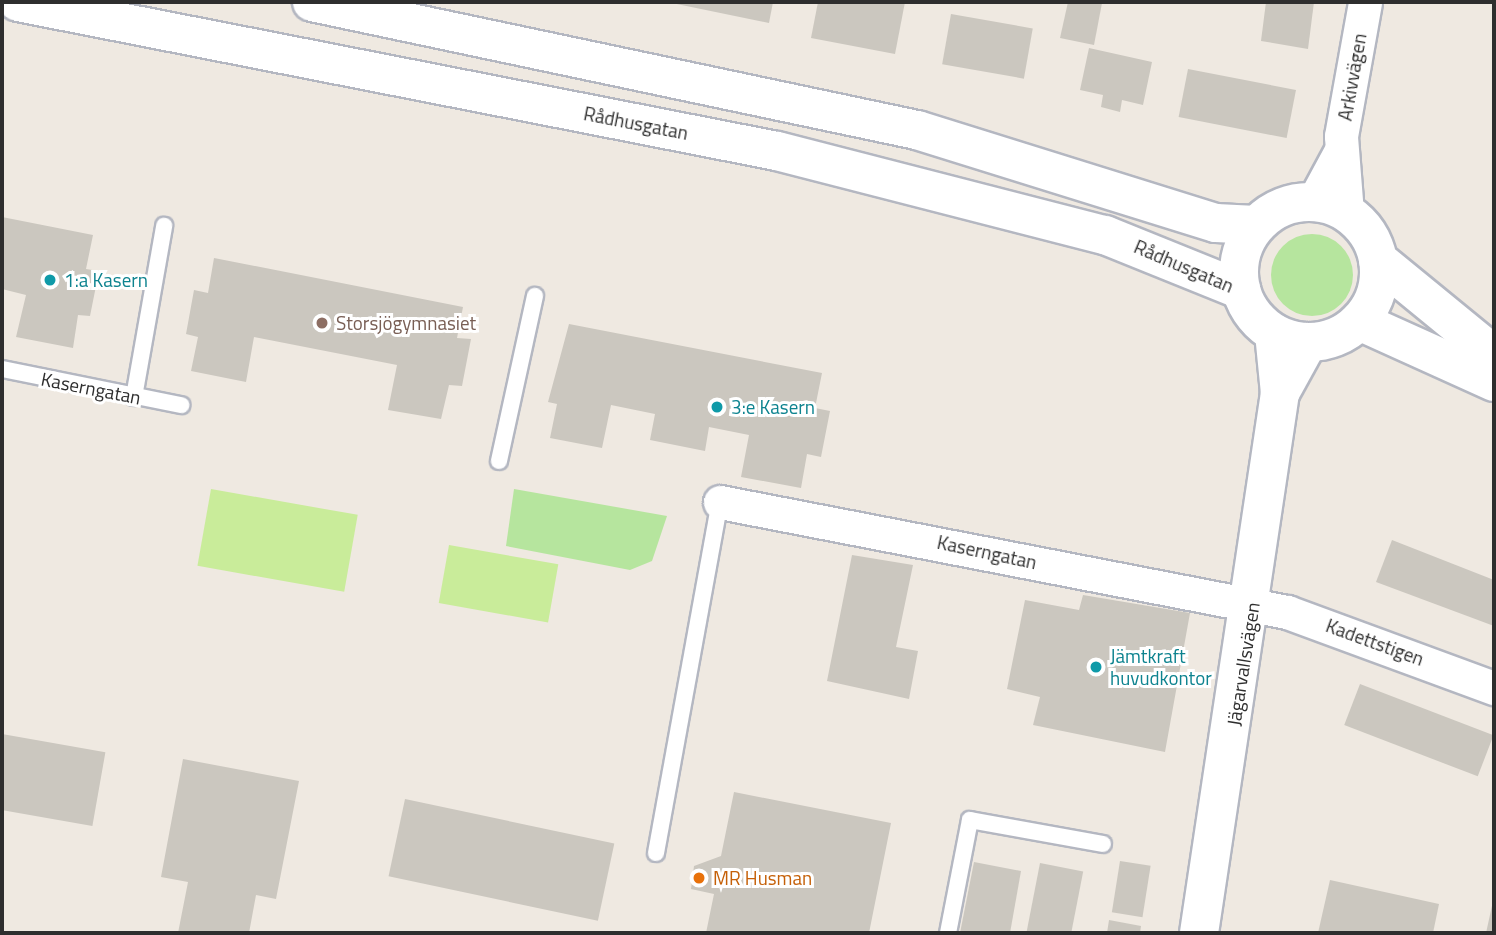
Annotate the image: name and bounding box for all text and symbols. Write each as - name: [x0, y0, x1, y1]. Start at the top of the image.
- street label: Arkivvägen: [1333, 32, 1371, 122]
- street label: Rådhusgatan: [582, 102, 690, 144]
- street label: Rådhusgatan: [1131, 235, 1237, 297]
- place label: 1:a Kasern: [64, 269, 148, 291]
- marker: 1:a Kasern: [42, 272, 58, 288]
- place label: Storsjögymnasiet: [336, 312, 476, 334]
- marker: Storsjögymnasiet: [314, 315, 330, 331]
- street label: Kaserngatan: [39, 367, 143, 409]
- place label: 3:e Kasern: [731, 396, 815, 418]
- marker: 3:e Kasern: [709, 399, 725, 415]
- street label: Kaserngatan: [935, 530, 1039, 574]
- street label: Jägarvallsvägen: [1222, 601, 1264, 727]
- street label: Kadettstigen: [1323, 614, 1427, 670]
- place label: Jämtkraft huvudkontor: [1110, 645, 1212, 689]
- marker: Jämtkraft huvudkontor: [1088, 659, 1104, 675]
- place label: MR Husman: [713, 867, 812, 889]
- marker: MR Husman: [691, 870, 707, 886]

